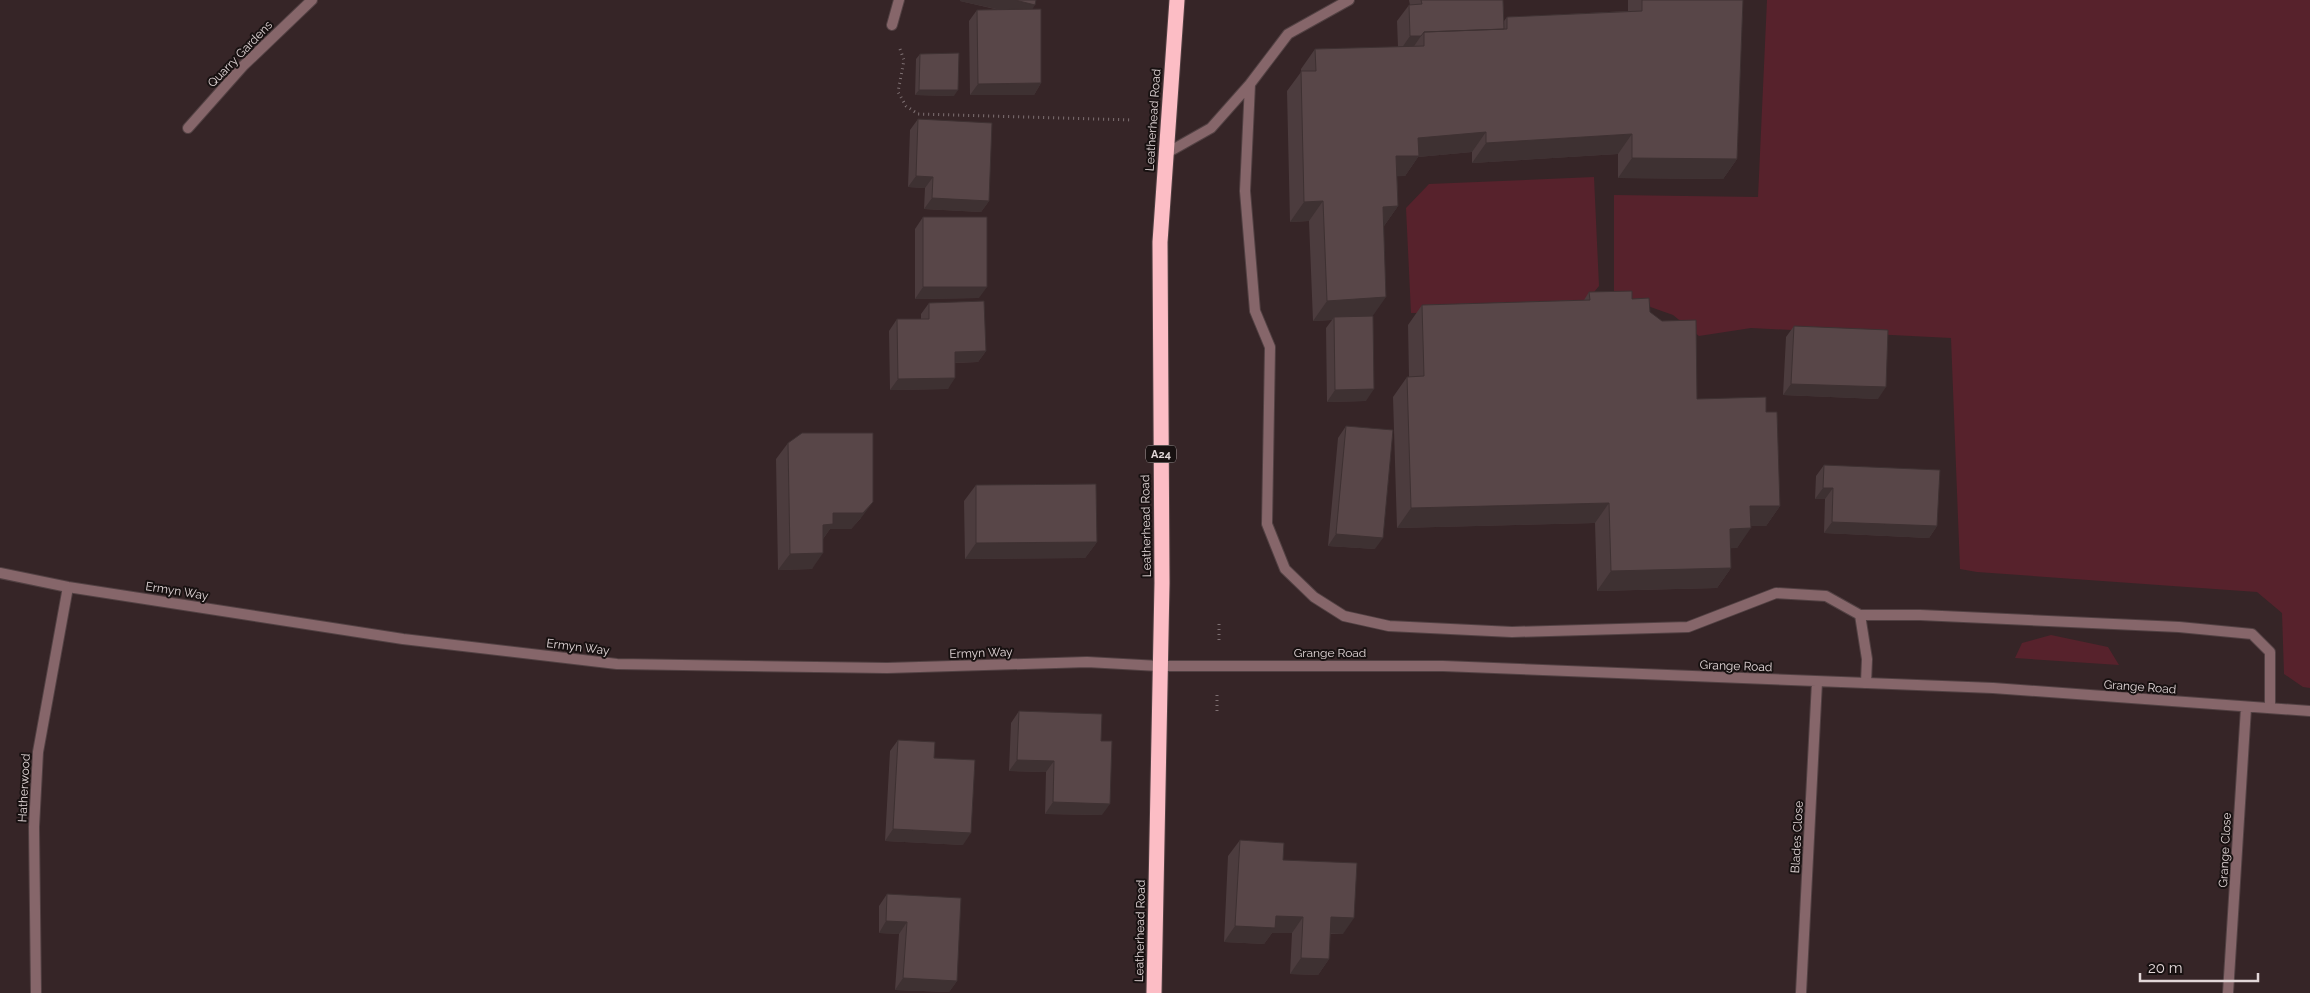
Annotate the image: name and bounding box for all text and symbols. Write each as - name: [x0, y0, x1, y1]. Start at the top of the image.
- street label: Quarry Gardens: [205, 18, 275, 90]
- street label: Leatherhead Road: [1142, 68, 1164, 172]
- road number: A24: [1146, 446, 1176, 462]
- street label: Leatherhead Road: [1138, 475, 1154, 577]
- street label: Ermyn Way: [145, 579, 210, 603]
- street label: Ermyn Way: [546, 636, 611, 658]
- street label: Ermyn Way: [949, 645, 1013, 661]
- street label: Grange Road: [1294, 646, 1366, 660]
- street label: Grange Road: [1699, 658, 1773, 674]
- street label: Grange Road: [2103, 677, 2177, 697]
- street label: Hatherwood: [15, 753, 33, 823]
- street label: Blades Close: [1788, 800, 1806, 874]
- street label: Grange Close: [2216, 812, 2234, 888]
- street label: Leatherhead Road: [1132, 880, 1148, 982]
- scale bar: [2140, 950, 2258, 982]
- text: 20 m: [2148, 959, 2183, 977]

